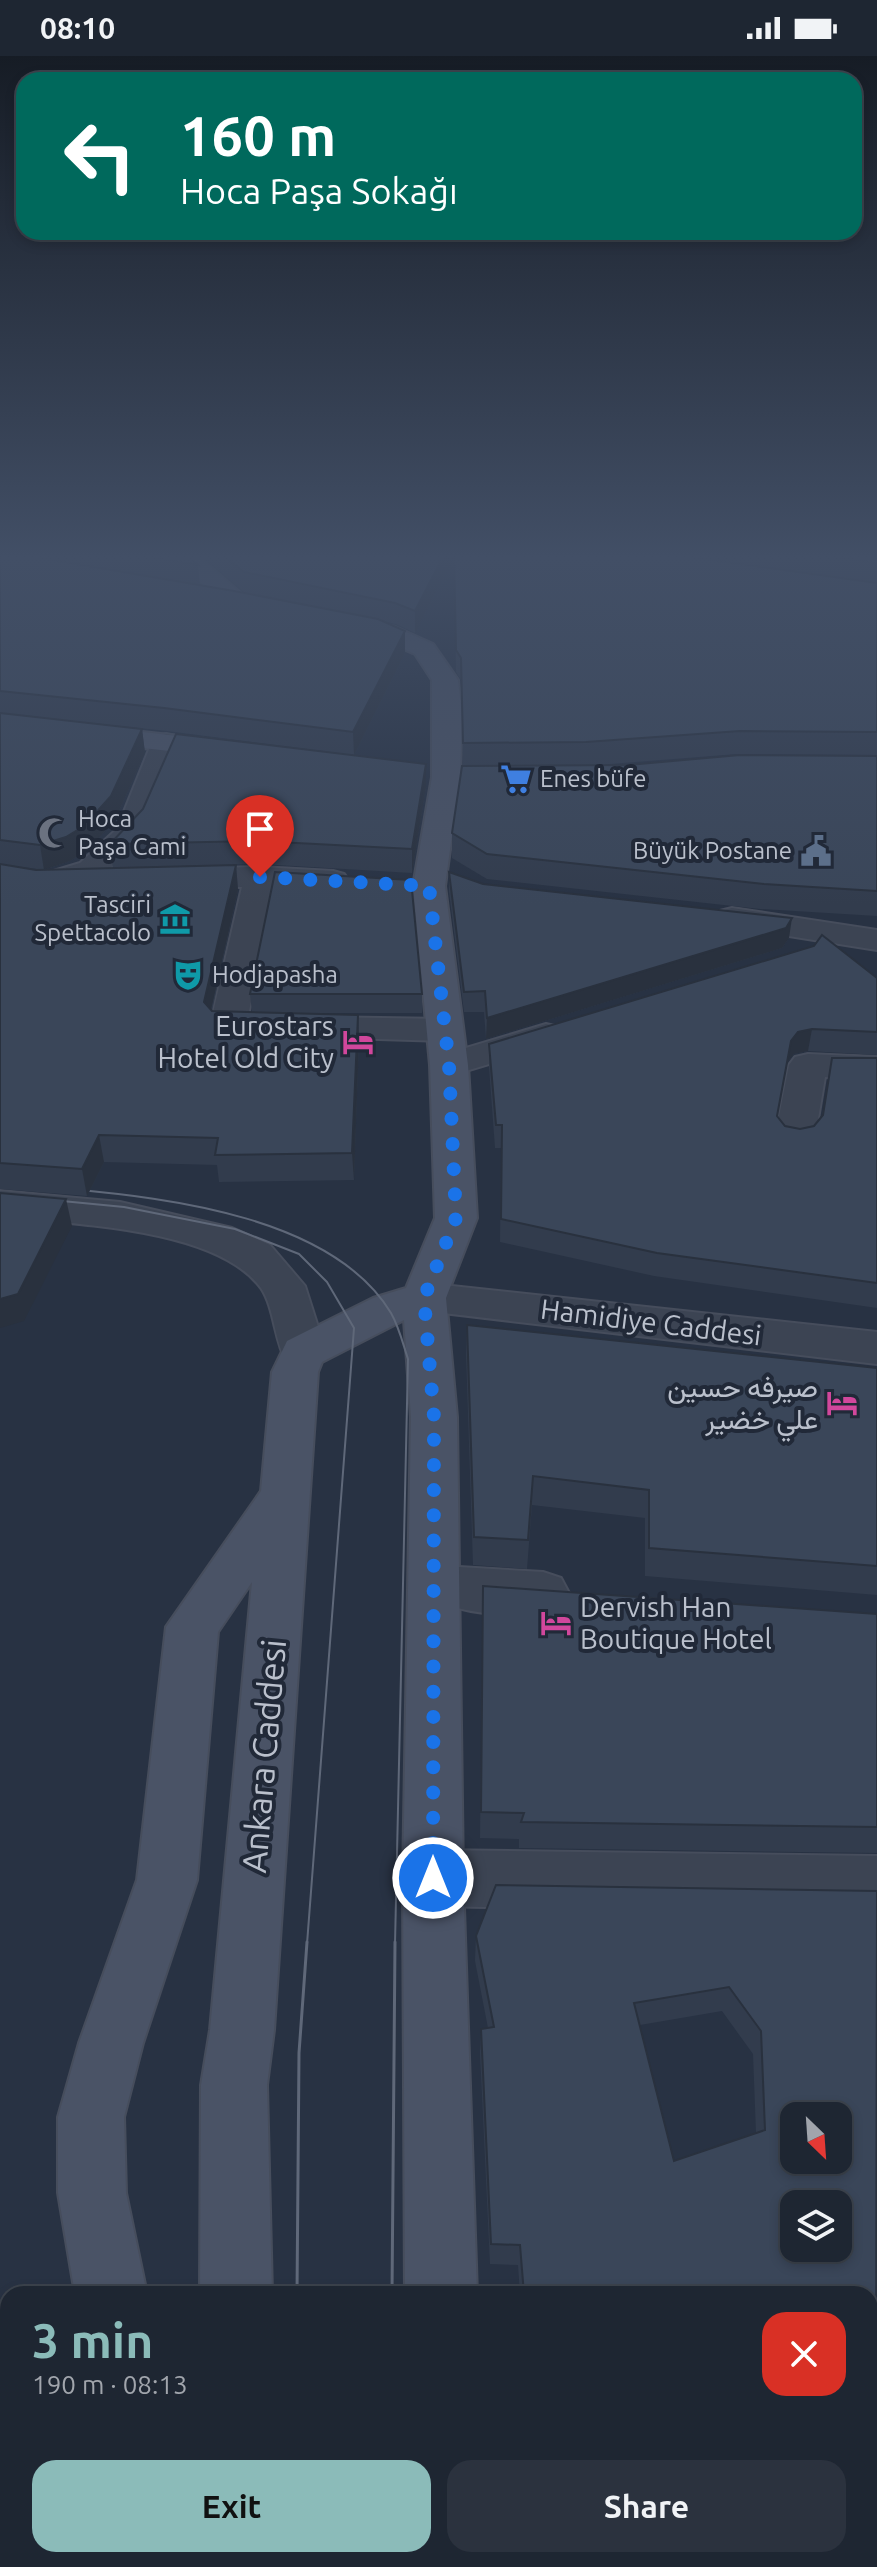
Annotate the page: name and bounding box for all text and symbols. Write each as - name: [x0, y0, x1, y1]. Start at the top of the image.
- text: 08:10: [40, 11, 115, 45]
- icon: left: [48, 104, 152, 208]
- text: 160 m: [180, 104, 336, 167]
- text: Hoca Paşa Sokağı: [180, 170, 458, 211]
- supermarket icon: Enes büfe: [499, 762, 533, 796]
- place label: Enes büfe: [540, 765, 646, 792]
- pin: [226, 795, 294, 877]
- place label: Hoca Paşa Cami: [78, 805, 186, 860]
- icon: arrive: [238, 807, 282, 851]
- mosque icon: Hoca Paşa Cami: [37, 816, 71, 850]
- public building icon: Büyük Postane: [799, 834, 833, 868]
- place label: Büyük Postane: [633, 837, 792, 864]
- place label: Tasciri Spettacolo: [35, 891, 151, 946]
- museum icon: Tasciri Spettacolo: [158, 902, 192, 936]
- theatre icon: Hodjapasha: [171, 958, 205, 992]
- place label: Hodjapasha: [212, 961, 338, 988]
- place label: Eurostars Hotel Old City: [158, 1010, 334, 1073]
- hotel icon: Eurostars Hotel Old City: [341, 1025, 375, 1059]
- street label: Hamidiye Caddesi: [539, 1293, 763, 1350]
- place label: صيرفه حسين علي خضير: [667, 1371, 818, 1442]
- hotel icon: صيرفه حسين علي خضير: [825, 1386, 859, 1420]
- place label: Dervish Han Boutique Hotel: [580, 1591, 772, 1654]
- hotel icon: Dervish Han Boutique Hotel: [539, 1606, 573, 1640]
- street label: Ankara Caddesi: [234, 1638, 292, 1874]
- position arrow: [391, 1836, 475, 1920]
- north arrow: [780, 2102, 852, 2174]
- map controls: [780, 2102, 852, 2262]
- button: layers: [780, 2190, 852, 2262]
- button: close: [762, 2312, 846, 2396]
- text: 3 min: [32, 2313, 153, 2367]
- text: 190 m · 08:13: [32, 2370, 188, 2399]
- button: Exit: [32, 2460, 431, 2552]
- button: Share: [447, 2460, 846, 2552]

